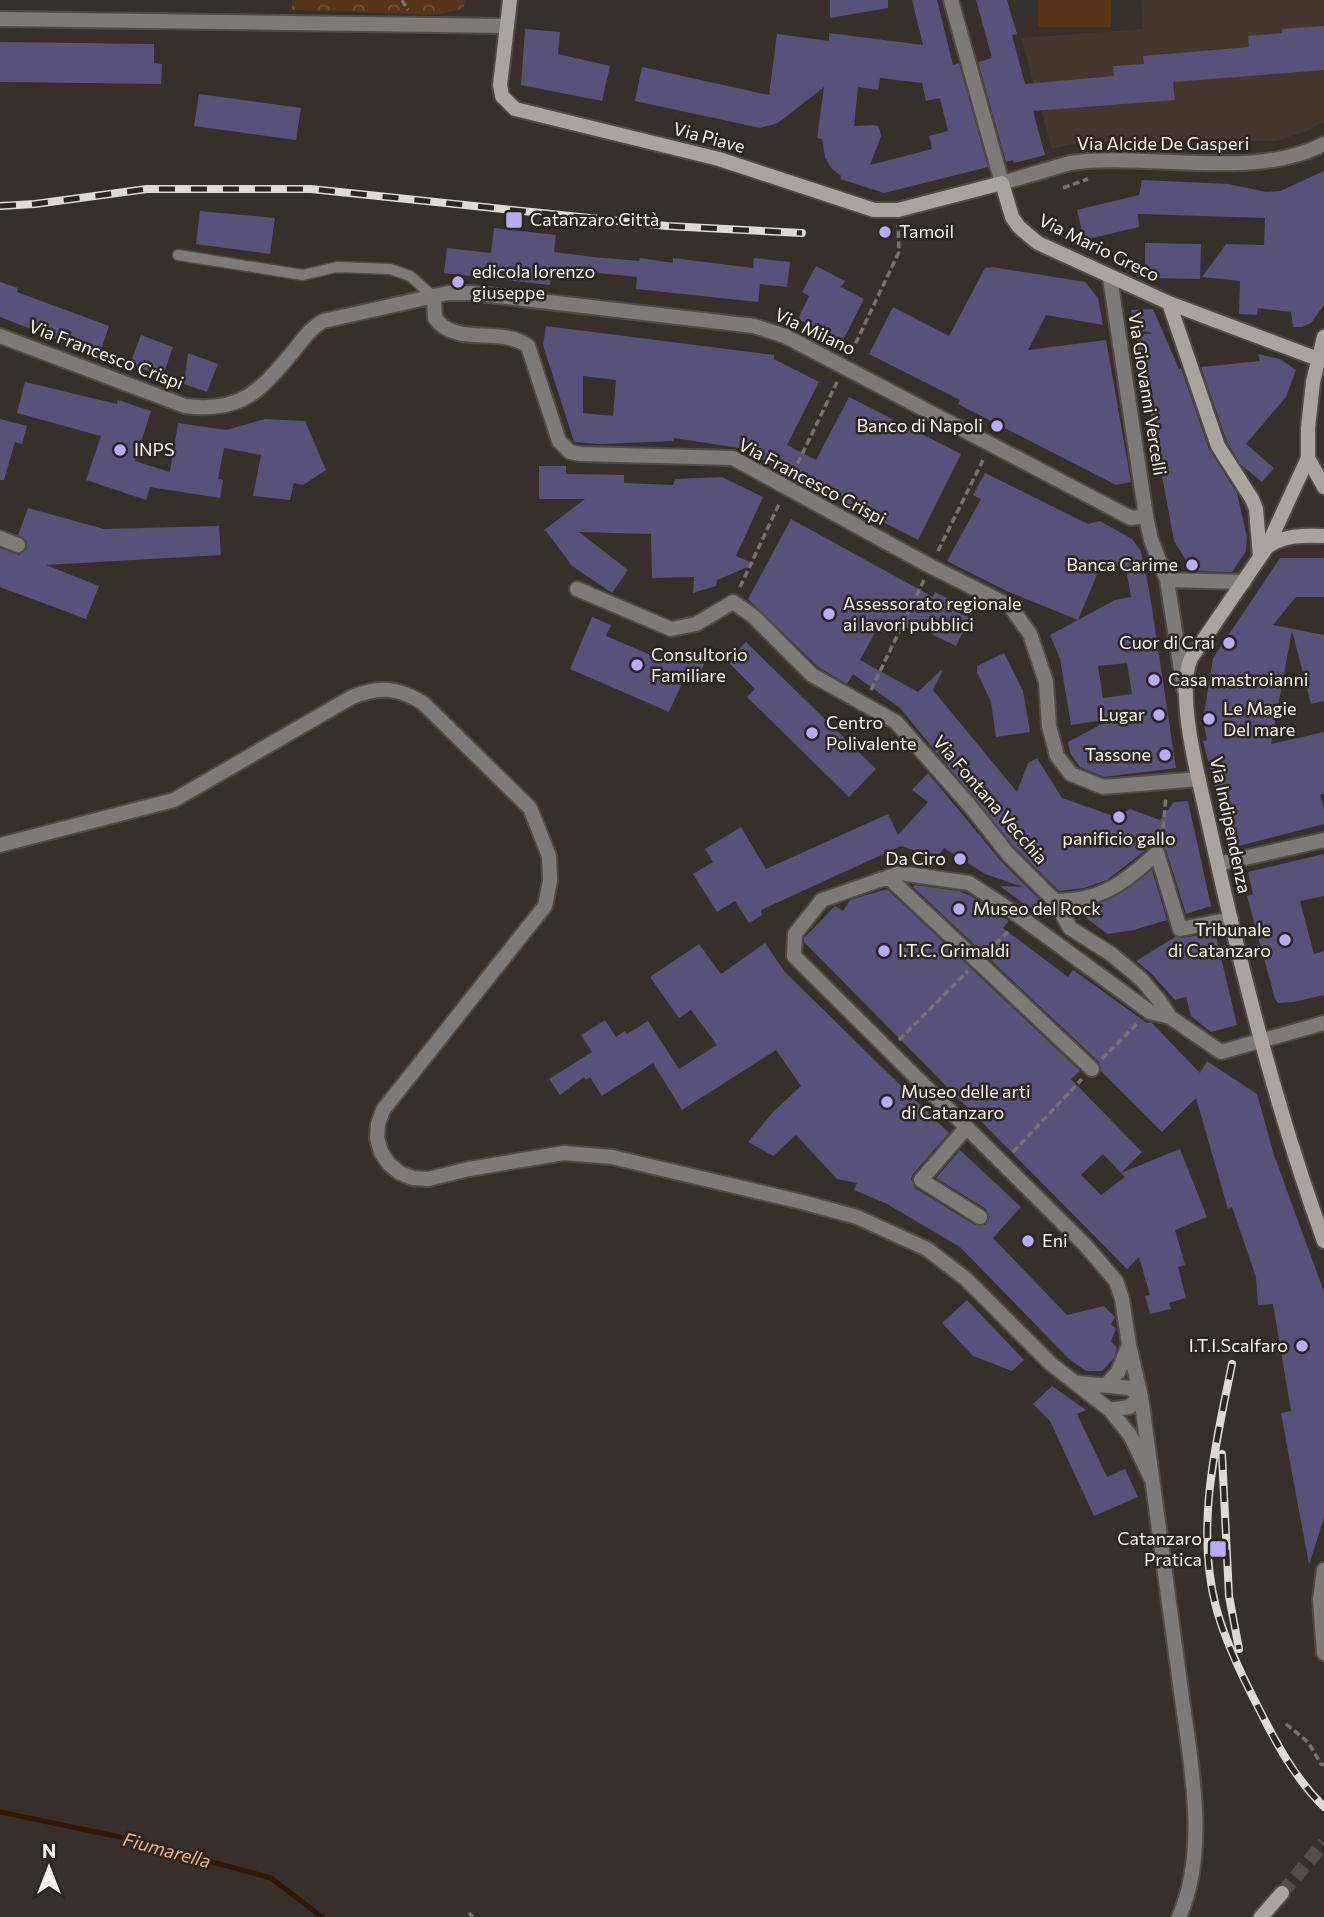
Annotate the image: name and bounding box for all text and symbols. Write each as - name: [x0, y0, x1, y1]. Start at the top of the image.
- street label: Via Piave: [671, 117, 748, 157]
- street label: Via Alcide De Gasperi: [1077, 132, 1249, 154]
- place label: Catanzaro Città: [530, 208, 659, 230]
- street label: Via Mario Greco: [1035, 208, 1163, 286]
- marker: Catanzaro Città: [504, 210, 524, 230]
- place label: Tamoil: [899, 220, 954, 242]
- marker: Tamoil: [877, 224, 893, 240]
- place label: edicola lorenzo giuseppe: [472, 260, 595, 303]
- marker: edicola lorenzo giuseppe: [450, 274, 466, 290]
- street label: Via Milano: [771, 303, 859, 359]
- street label: Via Giovanni Vercelli: [1124, 311, 1172, 477]
- street label: Via Francesco Crispi: [26, 314, 187, 394]
- place label: Banco di Napoli: [856, 414, 983, 436]
- marker: Banco di Napoli: [989, 418, 1005, 434]
- street label: Via Francesco Crispi: [735, 433, 890, 529]
- place label: INPS: [134, 438, 174, 460]
- marker: INPS: [112, 442, 128, 458]
- place label: Banca Carime: [1066, 553, 1178, 575]
- marker: Banca Carime: [1184, 557, 1200, 573]
- place label: Assessorato regionale ai lavori pubblici: [843, 592, 1022, 635]
- marker: Assessorato regionale ai lavori pubblici: [821, 606, 837, 622]
- place label: Cuor di Crai: [1119, 631, 1215, 653]
- marker: Cuor di Crai: [1221, 635, 1237, 651]
- place label: Consultorio Familiare: [651, 643, 748, 686]
- marker: Consultorio Familiare: [629, 657, 645, 673]
- place label: Casa mastroianni: [1168, 668, 1308, 690]
- marker: Casa mastroianni: [1146, 672, 1162, 688]
- place label: Le Magie Del mare: [1223, 697, 1297, 740]
- place label: Lugar: [1098, 703, 1145, 725]
- marker: Lugar: [1151, 707, 1167, 723]
- place label: Centro Polivalente: [826, 711, 917, 754]
- marker: Le Magie Del mare: [1201, 711, 1217, 727]
- marker: Centro Polivalente: [804, 725, 820, 741]
- street label: Via Fontana Vecchia: [929, 730, 1053, 868]
- place label: Tassone: [1085, 743, 1151, 765]
- marker: Tassone: [1157, 747, 1173, 763]
- street label: Via Indipendenza: [1206, 754, 1256, 895]
- marker: panificio gallo: [1111, 809, 1127, 825]
- place label: panificio gallo: [1062, 827, 1176, 849]
- place label: Da Ciro: [885, 847, 946, 869]
- marker: Da Ciro: [952, 851, 968, 867]
- place label: Museo del Rock: [973, 897, 1101, 919]
- marker: Museo del Rock: [951, 901, 967, 917]
- place label: Tribunale di Catanzaro: [1168, 918, 1271, 961]
- marker: Tribunale di Catanzaro: [1277, 932, 1293, 948]
- place label: I.T.C. Grimaldi: [898, 939, 1010, 961]
- marker: I.T.C. Grimaldi: [876, 943, 892, 959]
- place label: Museo delle arti di Catanzaro: [901, 1080, 1031, 1123]
- marker: Museo delle arti di Catanzaro: [879, 1094, 895, 1110]
- place label: Eni: [1042, 1229, 1068, 1251]
- marker: Eni: [1020, 1233, 1036, 1249]
- place label: I.T.I.Scalfaro: [1189, 1334, 1288, 1356]
- marker: I.T.I.Scalfaro: [1294, 1338, 1310, 1354]
- place label: Catanzaro Pratica: [1117, 1527, 1202, 1570]
- marker: Catanzaro Pratica: [1208, 1539, 1228, 1559]
- water label: Fiumarella: [121, 1827, 214, 1872]
- north arrow: [14, 1833, 84, 1903]
- text: N: [42, 1839, 56, 1862]

